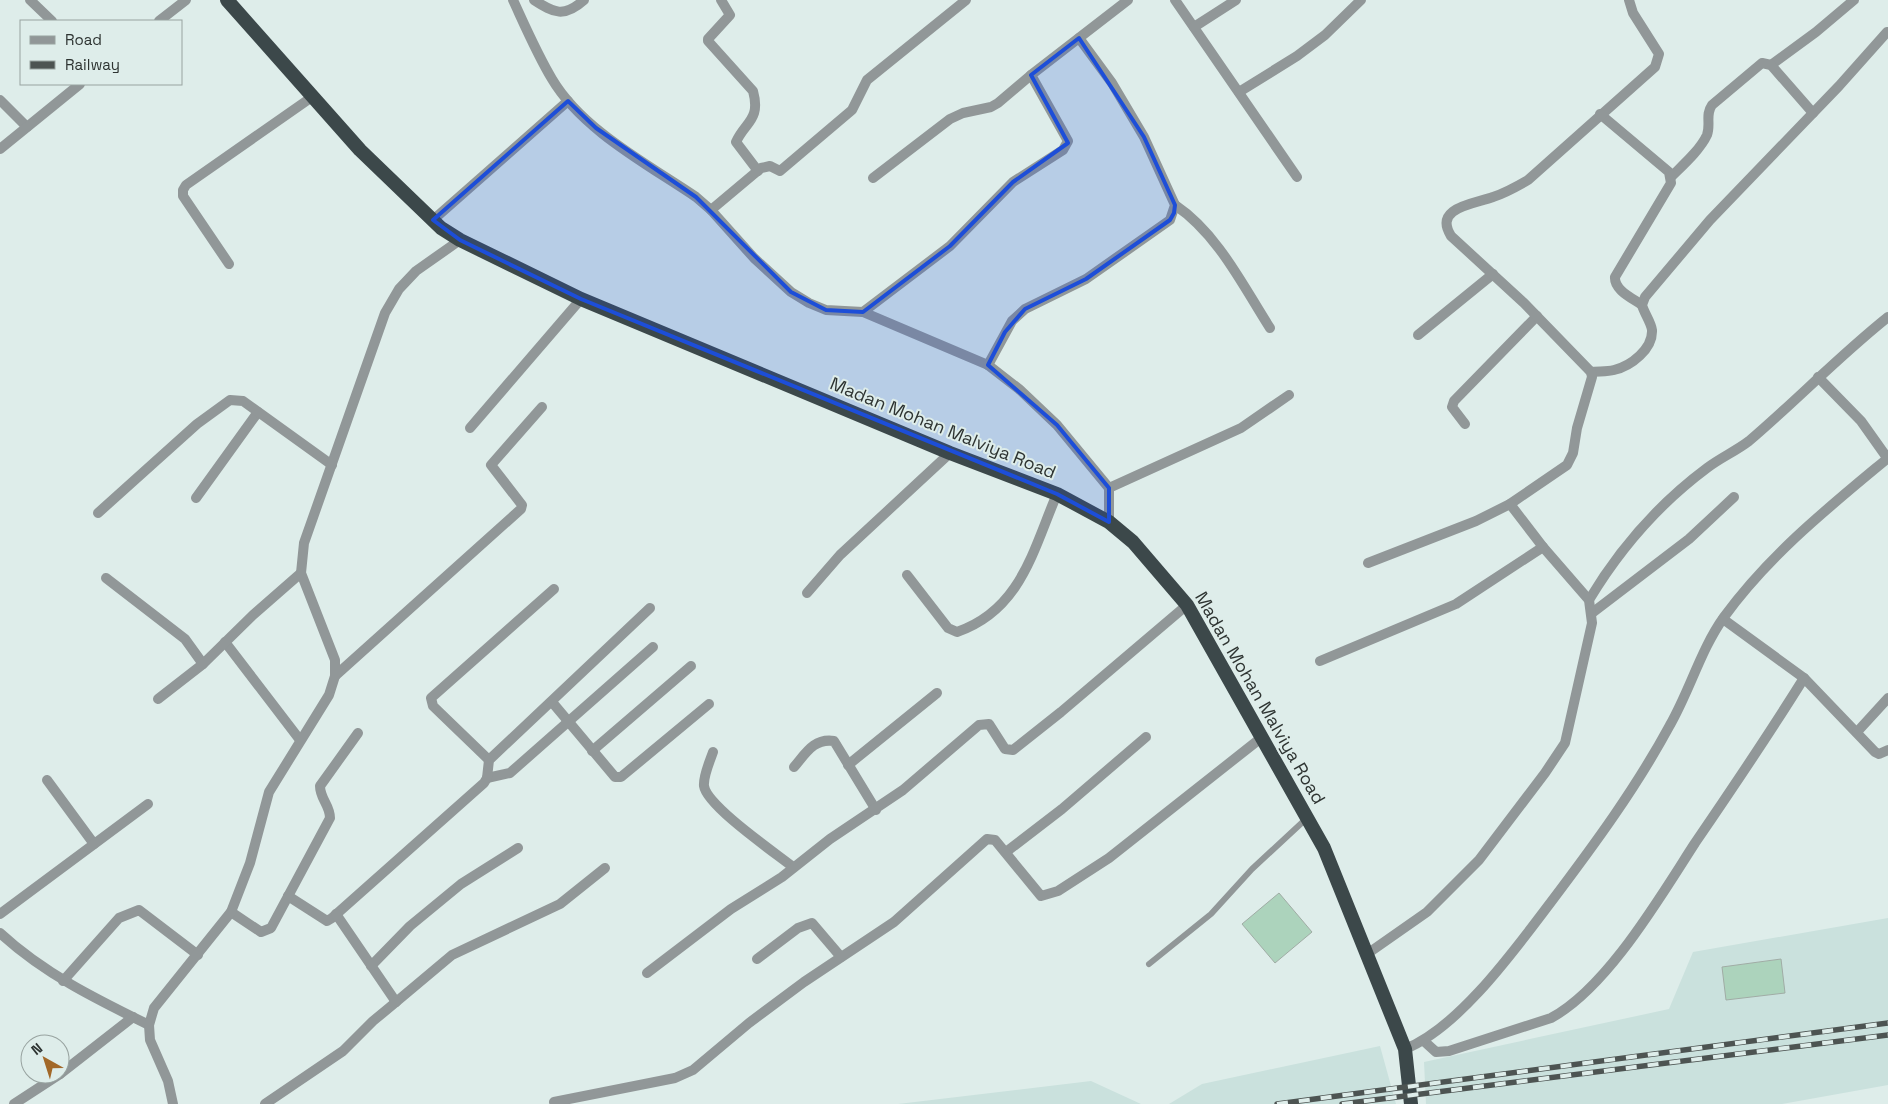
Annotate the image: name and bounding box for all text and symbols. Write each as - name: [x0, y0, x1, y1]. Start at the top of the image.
- legend: [20, 20, 182, 85]
- text: Road: [65, 30, 102, 49]
- text: Railway: [65, 55, 120, 74]
- street label: Madan Mohan Malviya Road: [827, 372, 1060, 483]
- street label: Madan Mohan Malviya Road: [1190, 587, 1331, 808]
- north arrow: [20, 1034, 70, 1084]
- text: N: [28, 1039, 46, 1059]

